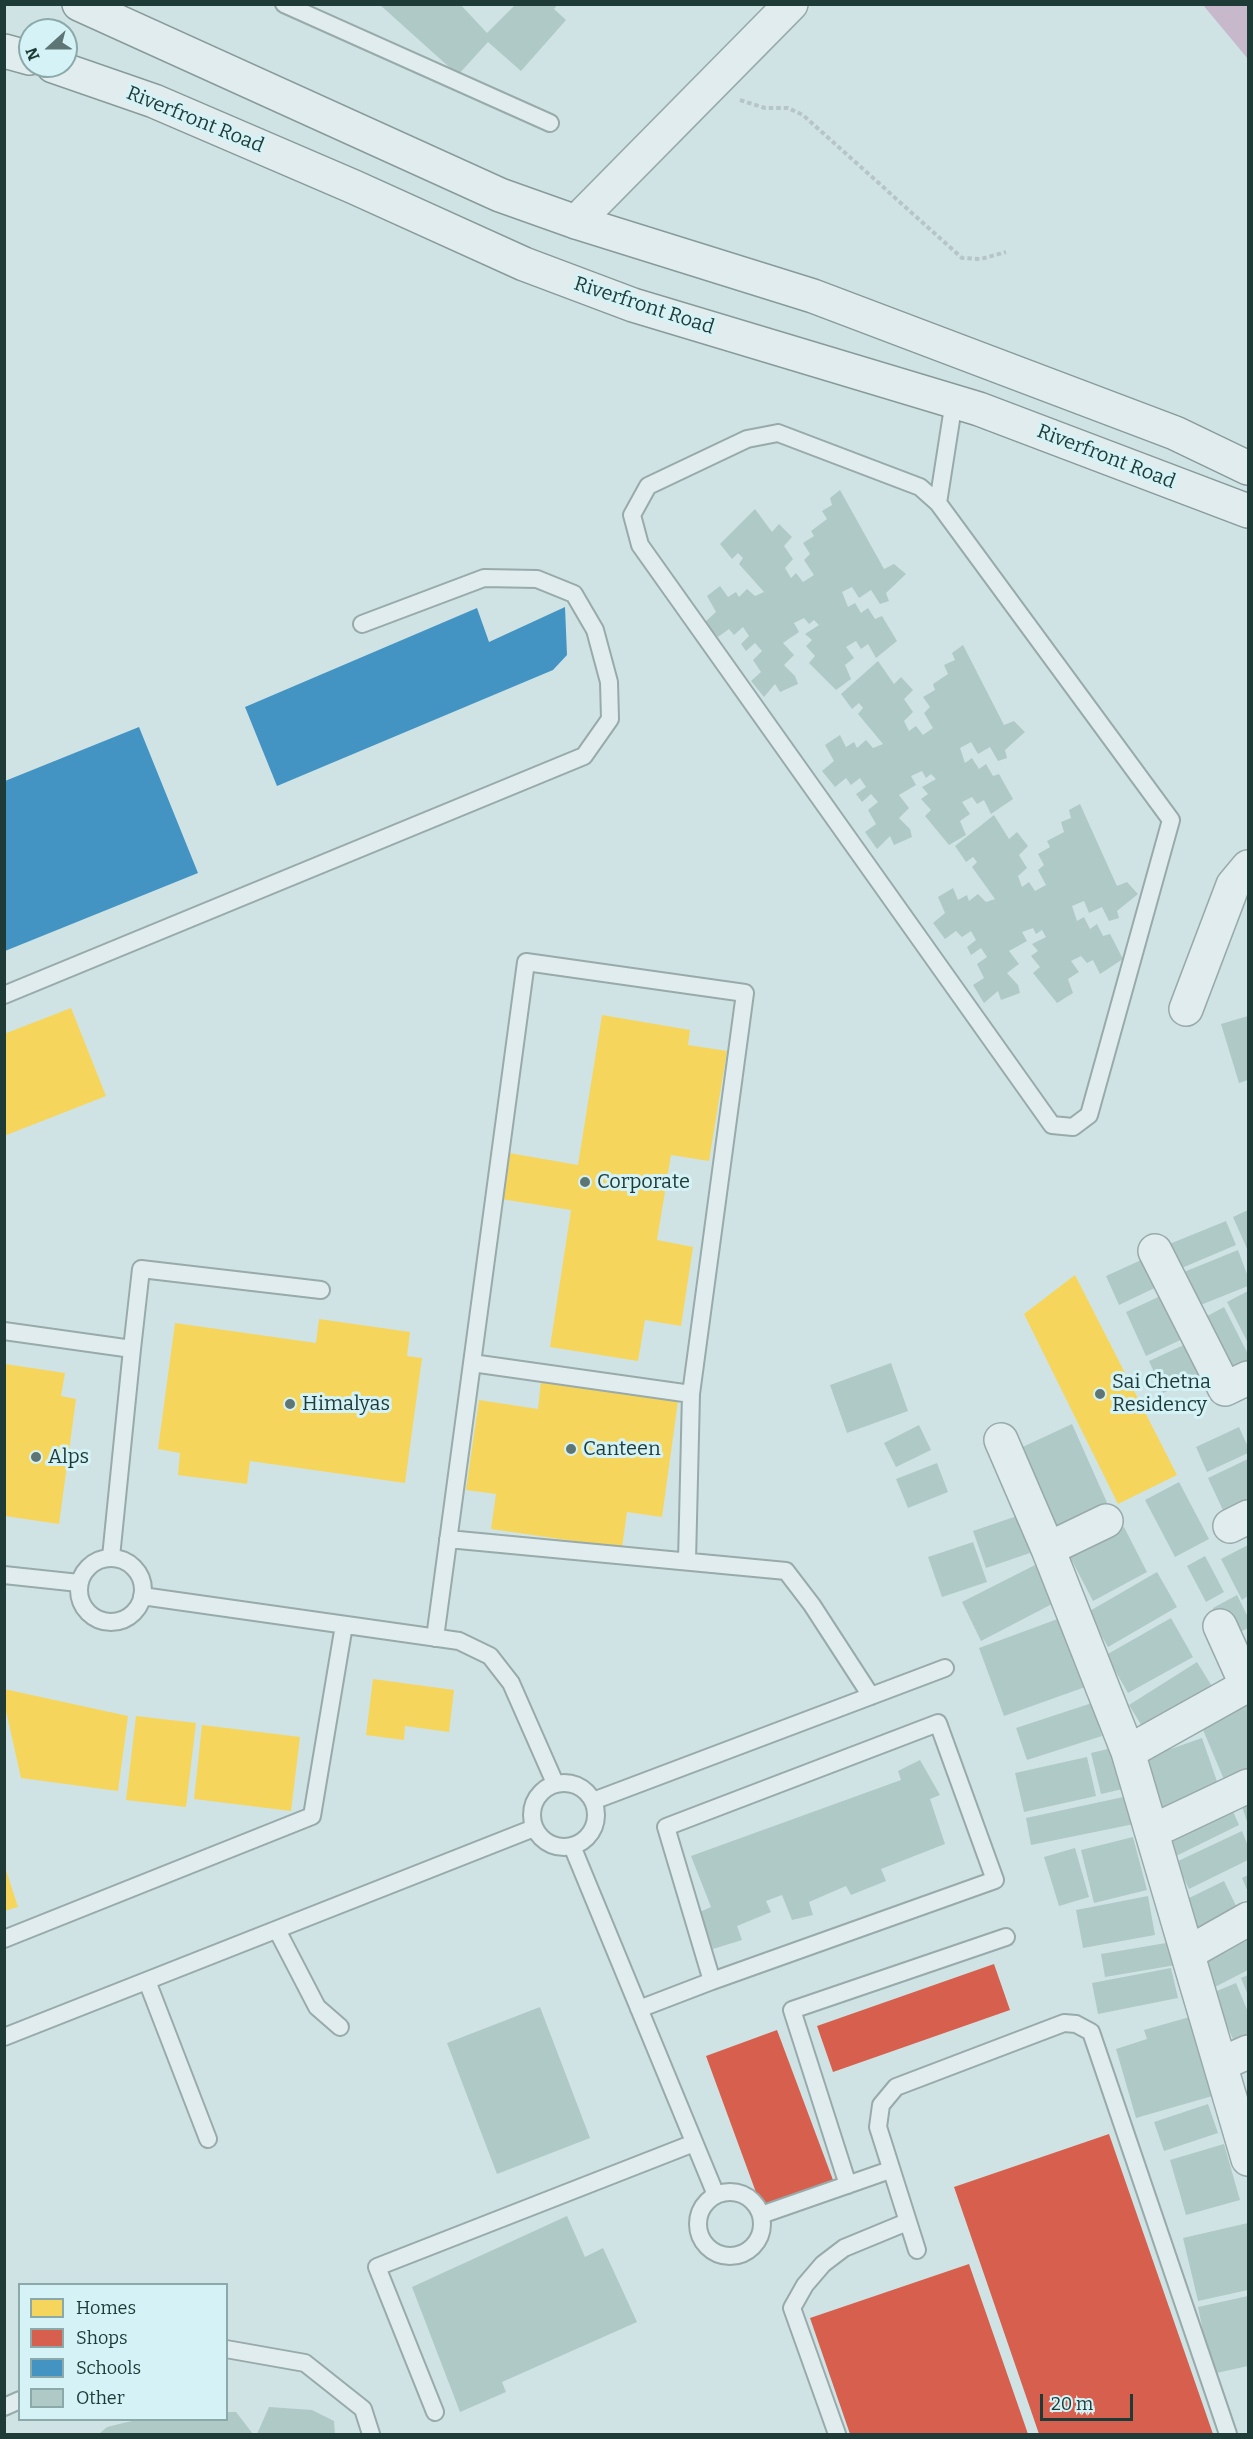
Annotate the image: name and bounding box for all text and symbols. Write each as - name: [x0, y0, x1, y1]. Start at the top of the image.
- north arrow: [18, 18, 78, 78]
- text: N: [22, 45, 44, 63]
- street label: Riverfront Road: [123, 81, 267, 159]
- street label: Riverfront Road: [571, 272, 717, 340]
- street label: Riverfront Road: [1033, 420, 1179, 494]
- place label: Corporate: [597, 1170, 690, 1194]
- marker: Corporate: [578, 1175, 592, 1189]
- place label: Sai Chetna Residency: [1112, 1370, 1211, 1417]
- marker: Sai Chetna Residency: [1093, 1387, 1107, 1401]
- place label: Himalyas: [302, 1392, 390, 1416]
- marker: Himalyas: [283, 1397, 297, 1411]
- place label: Canteen: [583, 1437, 661, 1461]
- marker: Canteen: [564, 1442, 578, 1456]
- place label: Alps: [48, 1445, 89, 1469]
- marker: Alps: [29, 1450, 43, 1464]
- legend: [18, 2283, 228, 2421]
- text: Homes: [76, 2297, 136, 2319]
- text: Shops: [76, 2327, 128, 2349]
- text: Schools: [76, 2357, 141, 2379]
- scale bar: [1043, 2382, 1136, 2420]
- text: Other: [76, 2387, 125, 2409]
- text: 20 m: [1051, 2393, 1093, 2415]

